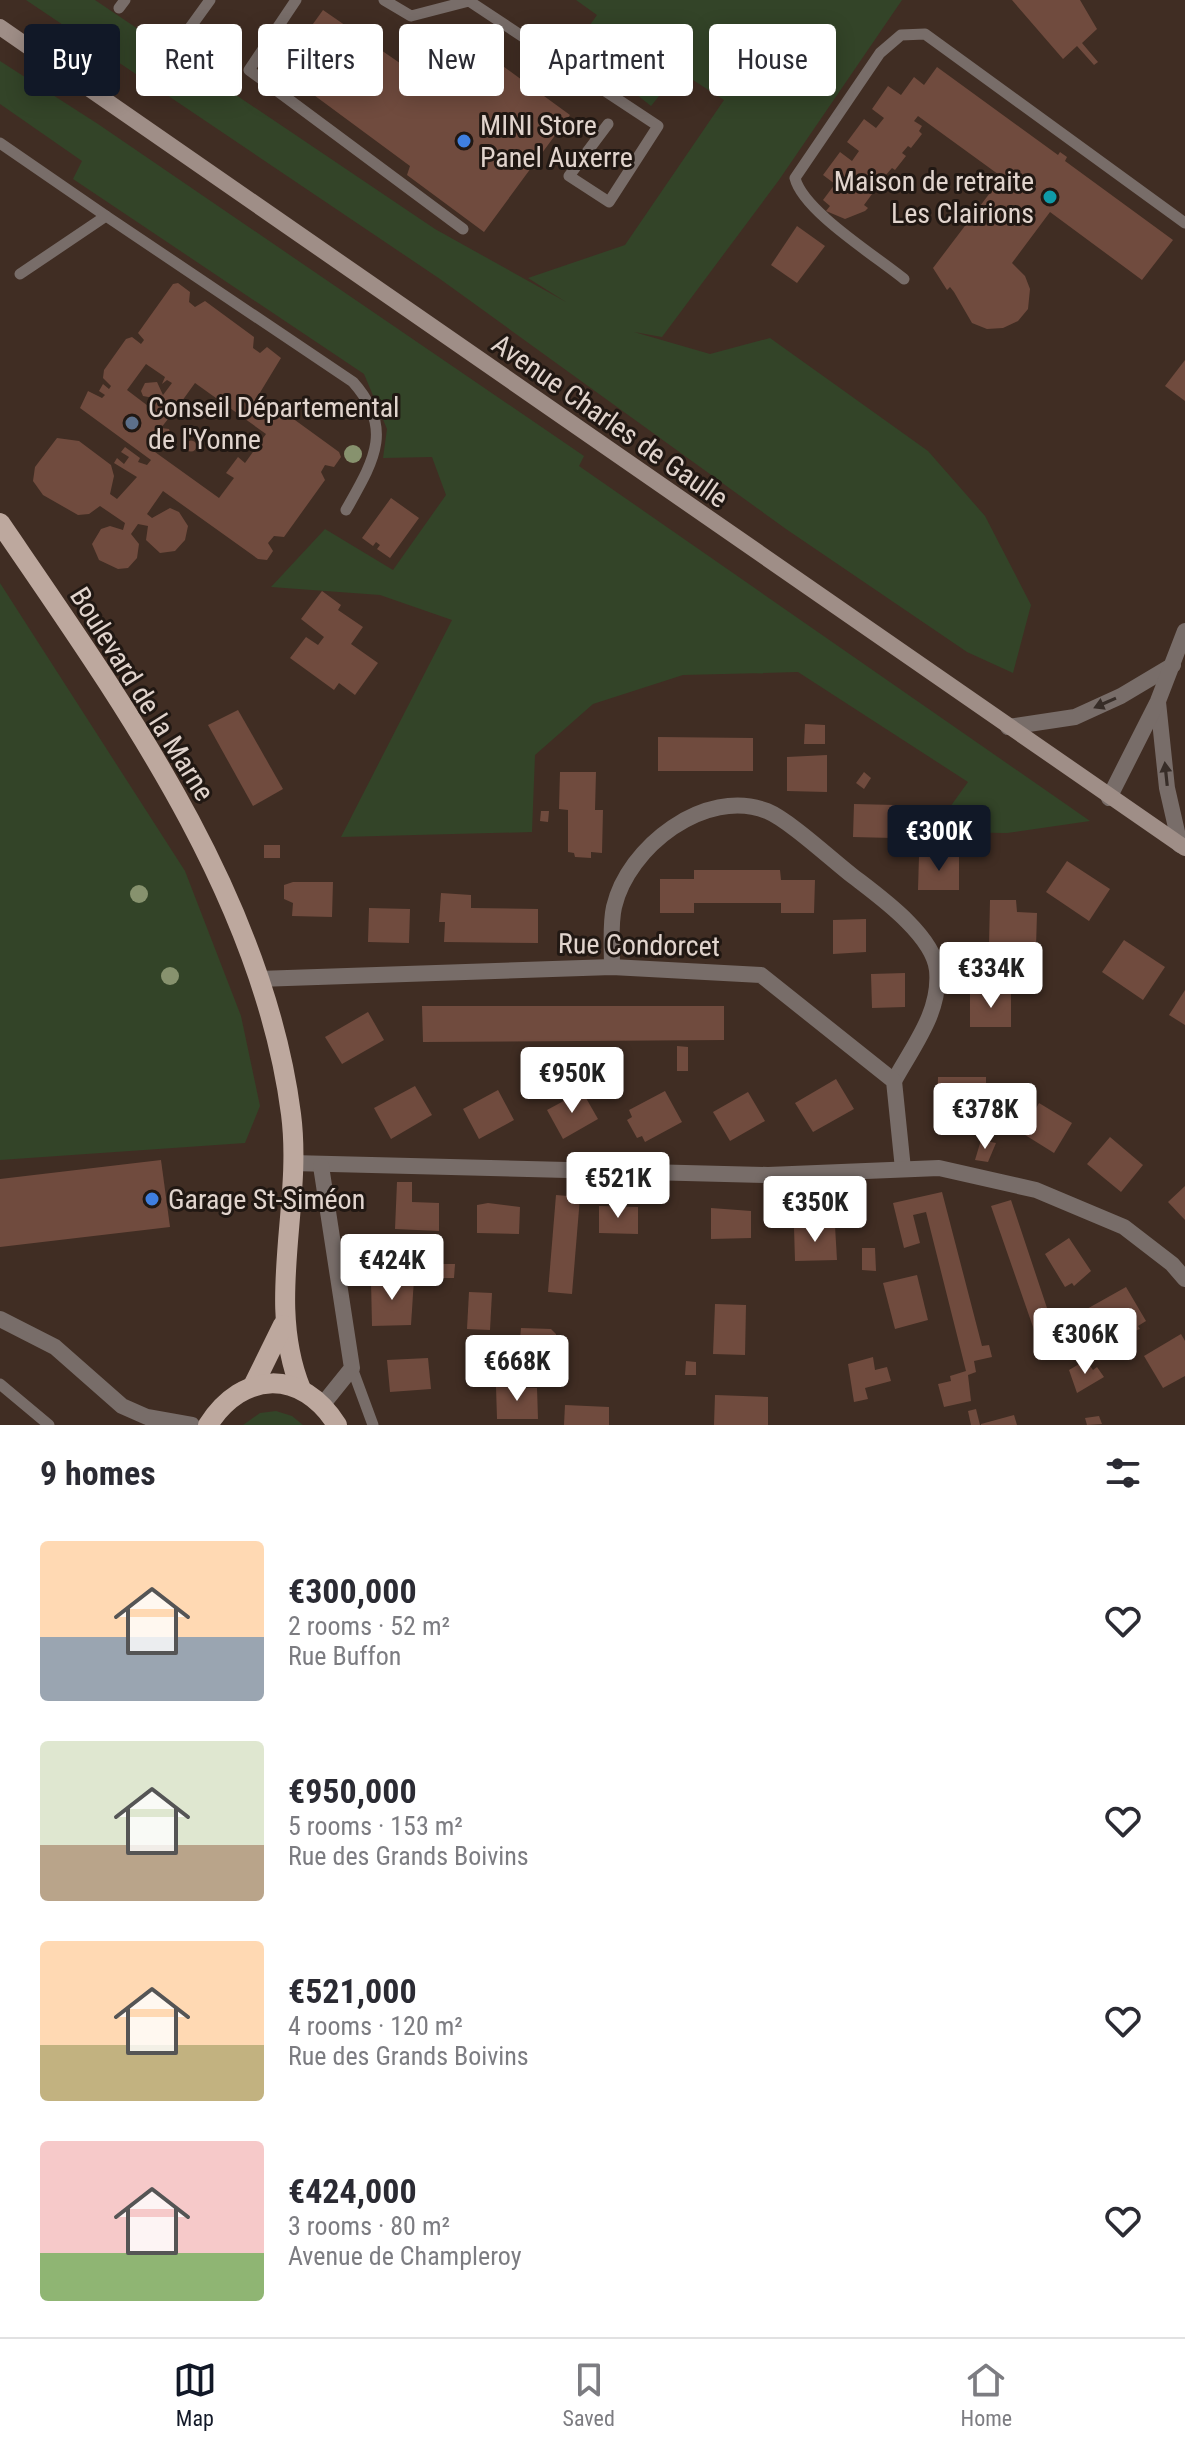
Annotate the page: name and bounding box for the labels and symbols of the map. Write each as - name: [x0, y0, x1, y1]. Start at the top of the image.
- place label: MINI Store Panel Auxerre: [480, 109, 633, 174]
- marker: MINI Store Panel Auxerre: [455, 132, 473, 150]
- place label: Maison de retraite Les Clairions: [834, 165, 1034, 230]
- marker: Maison de retraite Les Clairions: [1041, 188, 1059, 206]
- street label: Avenue Charles de Gaulle: [486, 327, 734, 515]
- place label: Conseil Départemental de l'Yonne: [148, 391, 400, 456]
- marker: Conseil Départemental de l'Yonne: [123, 414, 141, 432]
- street label: Boulevard de la Marne: [63, 581, 221, 807]
- one-way arrow: [1093, 696, 1117, 710]
- one-way arrow: [1159, 761, 1172, 786]
- pin: €300K: [883, 805, 995, 873]
- street label: Rue Condorcet: [558, 927, 720, 963]
- pin: €334K: [935, 942, 1047, 1010]
- pin: €950K: [516, 1047, 628, 1115]
- pin: €378K: [929, 1083, 1041, 1151]
- pin: €521K: [562, 1152, 674, 1220]
- pin: €350K: [759, 1176, 871, 1244]
- place label: Garage St-Siméon: [168, 1183, 365, 1216]
- marker: Garage St-Siméon: [143, 1190, 161, 1208]
- pin: €424K: [336, 1234, 448, 1302]
- pin: €306K: [1029, 1308, 1141, 1376]
- pin: €668K: [461, 1335, 573, 1403]

